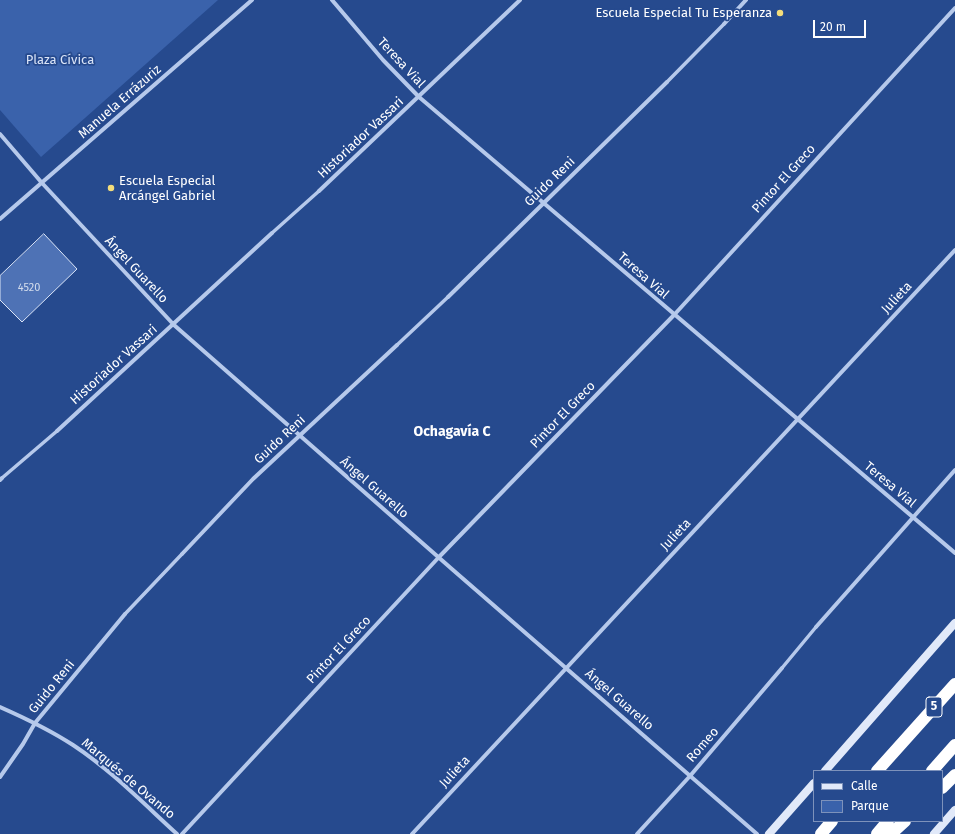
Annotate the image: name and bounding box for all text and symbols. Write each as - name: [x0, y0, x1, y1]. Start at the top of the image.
- place label: Escuela Especial Tu Esperanza: [595, 5, 772, 21]
- marker: Escuela Especial Tu Esperanza: [775, 8, 785, 18]
- scale bar: [815, 12, 868, 38]
- text: 20 m: [820, 20, 846, 34]
- street label: Teresa Vial: [374, 35, 428, 91]
- park label: Plaza Cívica: [26, 52, 94, 68]
- street label: Manuela Errázuriz: [75, 62, 165, 142]
- street label: Historiador Vassari: [315, 94, 407, 182]
- street label: Pintor El Greco: [749, 141, 819, 217]
- street label: Guido Reni: [521, 154, 579, 210]
- place label: Escuela Especial Arcángel Gabriel: [119, 173, 215, 204]
- marker: Escuela Especial Arcángel Gabriel: [106, 183, 116, 193]
- street label: Ángel Guarello: [101, 233, 171, 307]
- street label: Teresa Vial: [614, 249, 672, 303]
- street label: Julieta: [878, 279, 916, 317]
- house number: 4520: [18, 281, 40, 295]
- street label: Historiador Vassari: [67, 322, 161, 408]
- street label: Pintor El Greco: [527, 378, 599, 452]
- street label: Guido Reni: [251, 412, 309, 468]
- district label: Ochagavía C: [413, 424, 491, 440]
- street label: Ángel Guarello: [337, 454, 411, 522]
- street label: Teresa Vial: [861, 459, 919, 511]
- street label: Julieta: [657, 516, 695, 554]
- street label: Pintor El Greco: [304, 613, 374, 687]
- street label: Guido Reni: [26, 657, 78, 717]
- street label: Ángel Guarello: [582, 666, 656, 734]
- road number: 5: [926, 697, 942, 717]
- street label: Romeo: [684, 724, 722, 766]
- street label: Marqués de Ovando: [78, 735, 178, 823]
- street label: Julieta: [436, 753, 474, 791]
- legend: [813, 770, 943, 822]
- text: Calle: [851, 779, 878, 793]
- text: Parque: [851, 799, 889, 813]

